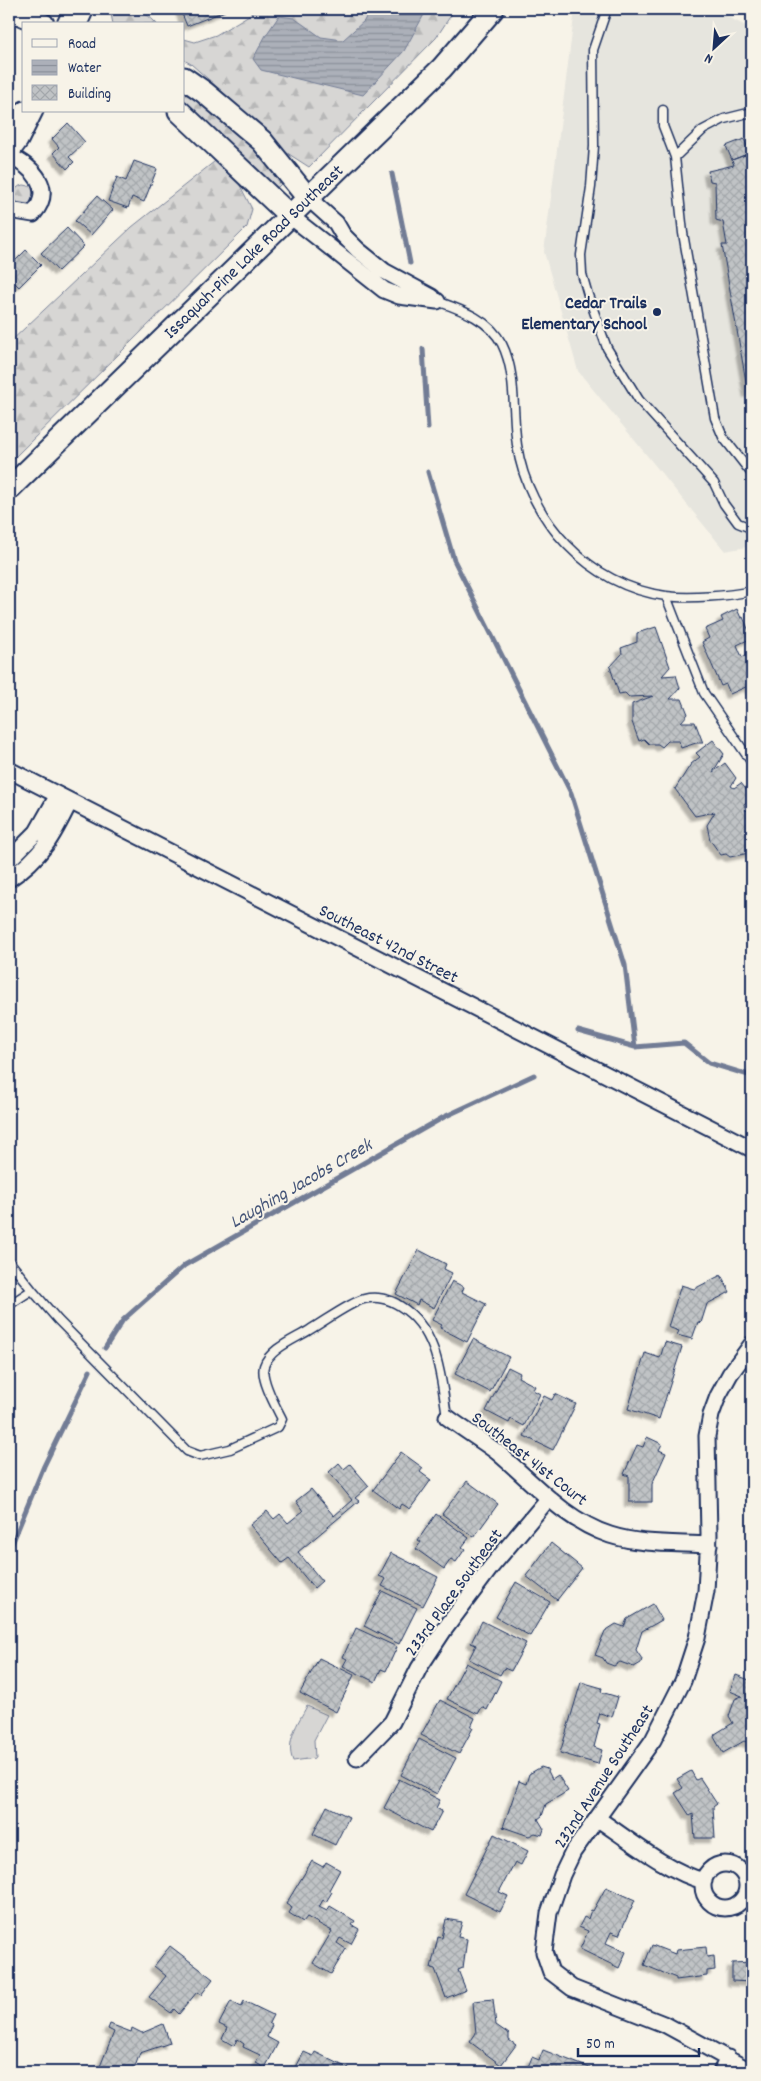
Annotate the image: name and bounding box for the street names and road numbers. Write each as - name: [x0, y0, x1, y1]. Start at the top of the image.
- street label: Issaquah-Pine Lake Road Southeast: [159, 160, 351, 346]
- street label: Southeast 42nd Street: [314, 899, 462, 991]
- street label: Southeast 41st Court: [465, 1407, 592, 1513]
- street label: 233rd Place Southeast: [400, 1524, 510, 1662]
- street label: 232nd Avenue Southeast: [549, 1700, 661, 1854]

